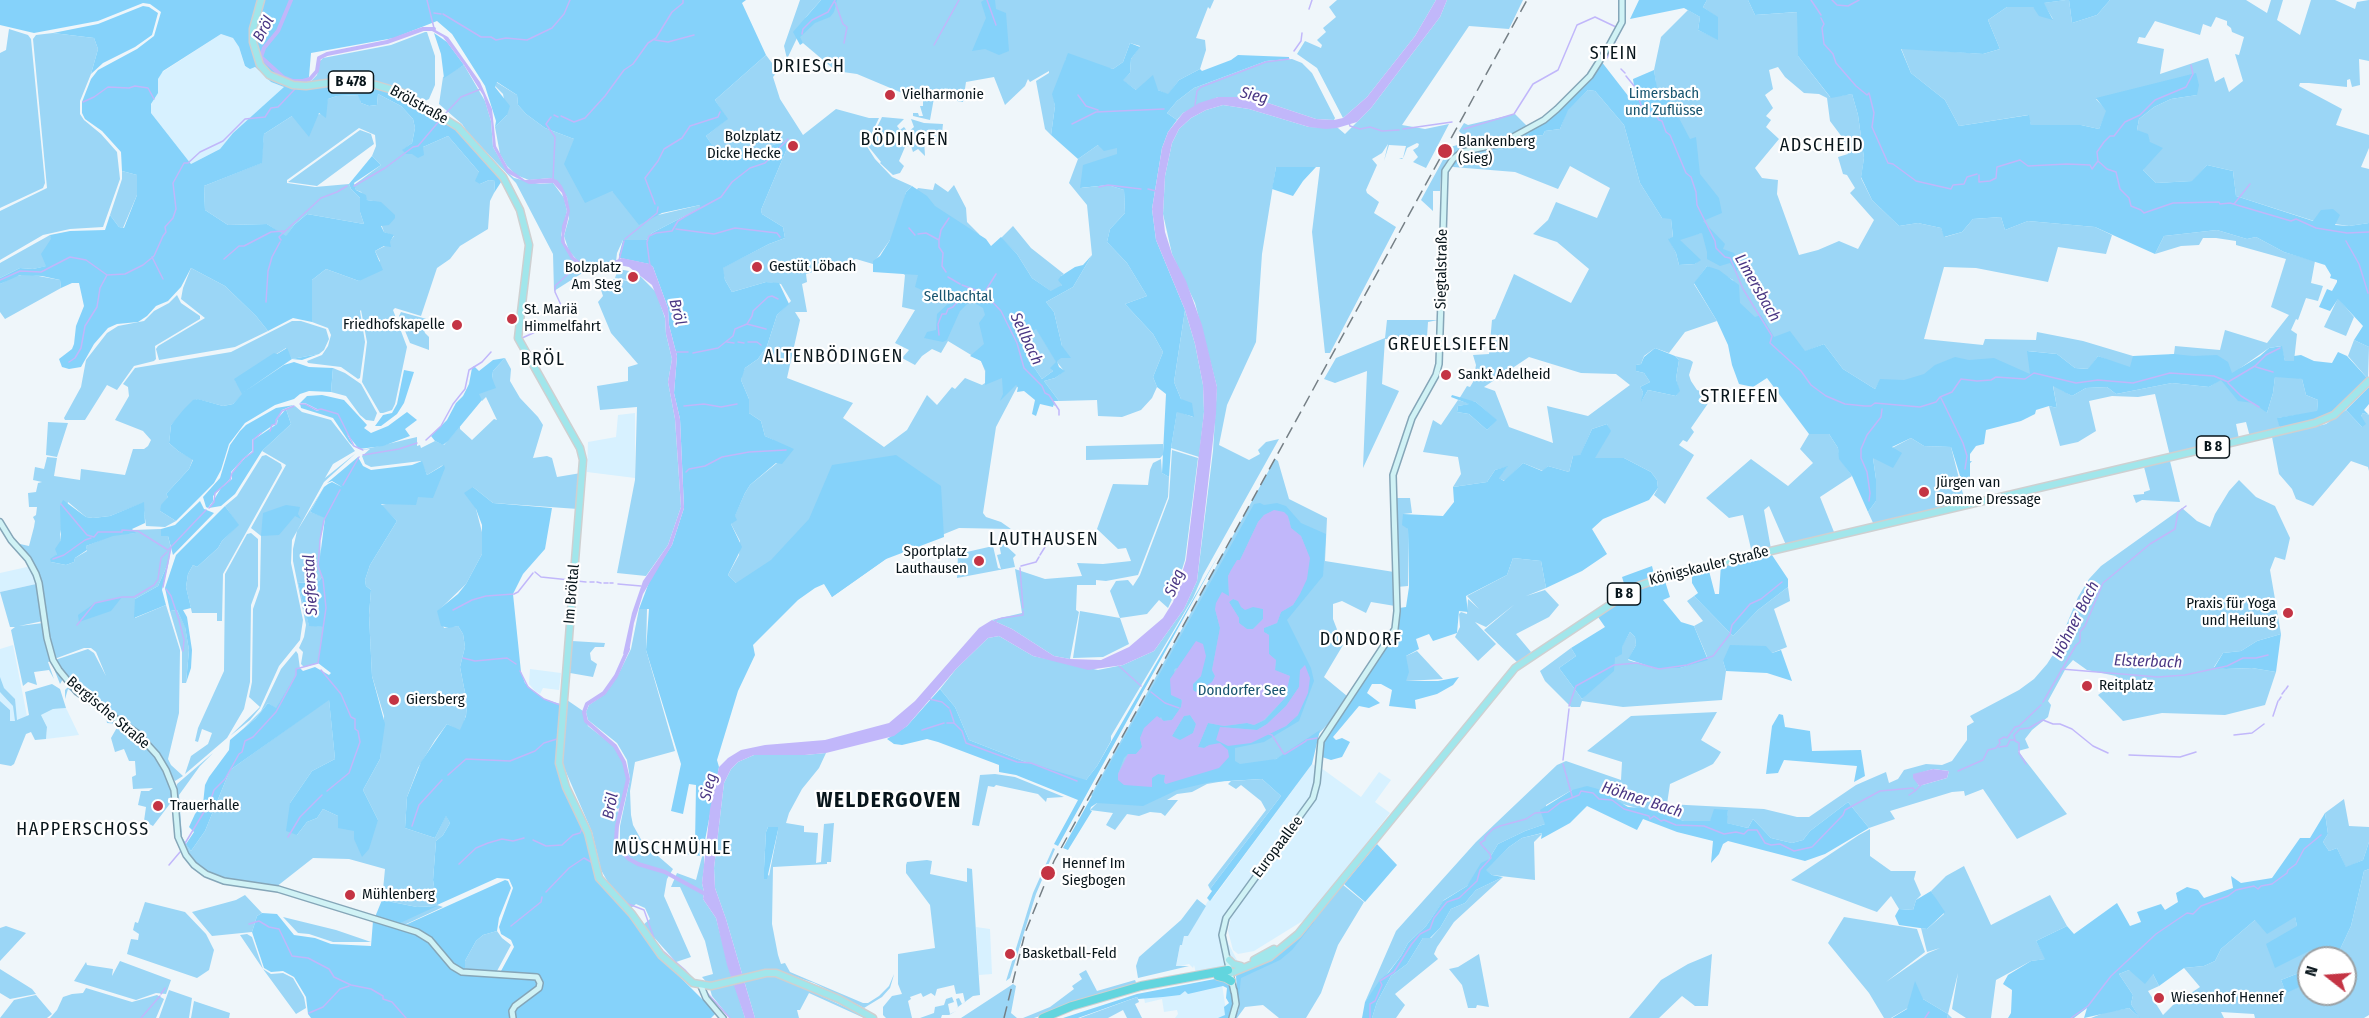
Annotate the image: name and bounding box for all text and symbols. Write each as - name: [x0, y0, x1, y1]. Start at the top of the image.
- water label: Bröl: [249, 13, 279, 45]
- district label: STEIN: [1590, 43, 1638, 65]
- district label: DRIESCH: [773, 56, 845, 78]
- road number: B 478: [328, 71, 374, 93]
- street label: Brölstraße: [387, 82, 451, 128]
- water label: Sieg: [1238, 83, 1270, 109]
- park label: Limersbach und Zuflüsse: [1625, 85, 1703, 120]
- place label: Vielharmonie: [902, 86, 984, 104]
- marker: Vielharmonie: [883, 88, 897, 102]
- place label: Bolzplatz Dicke Hecke: [707, 128, 781, 163]
- district label: BÖDINGEN: [861, 129, 949, 151]
- place label: Blankenberg (Sieg): [1458, 133, 1535, 168]
- district label: ADSCHEID: [1780, 135, 1864, 157]
- marker: Bolzplatz Dicke Hecke: [786, 139, 800, 153]
- marker: Blankenberg (Sieg): [1436, 142, 1454, 160]
- street label: Siegtalstraße: [1432, 229, 1452, 309]
- water label: Limersbach: [1730, 251, 1784, 325]
- place label: Gestüt Löbach: [769, 258, 856, 276]
- place label: Bolzplatz Am Steg: [565, 259, 621, 294]
- marker: Gestüt Löbach: [750, 260, 764, 274]
- marker: Bolzplatz Am Steg: [626, 270, 640, 284]
- park label: Sellbachtal: [924, 288, 992, 306]
- water label: Bröl: [664, 297, 690, 327]
- place label: St. Mariä Himmelfahrt: [524, 301, 601, 336]
- water label: Sellbach: [1006, 310, 1046, 368]
- marker: St. Mariä Himmelfahrt: [505, 312, 519, 326]
- place label: Friedhofskapelle: [343, 316, 445, 334]
- marker: Friedhofskapelle: [450, 318, 464, 332]
- district label: GREUELSIEFEN: [1388, 334, 1510, 356]
- district label: ALTENBÖDINGEN: [764, 346, 904, 368]
- district label: BRÖL: [521, 349, 565, 371]
- place label: Sankt Adelheid: [1458, 366, 1551, 384]
- marker: Sankt Adelheid: [1439, 368, 1453, 382]
- district label: STRIEFEN: [1700, 386, 1780, 408]
- road number: B 8: [2196, 436, 2230, 458]
- place label: Jürgen van Damme Dressage: [1936, 474, 2041, 509]
- marker: Jürgen van Damme Dressage: [1917, 485, 1931, 499]
- district label: LAUTHAUSEN: [989, 529, 1099, 551]
- street label: Königskauler Straße: [1647, 542, 1771, 590]
- place label: Sportplatz Lauthausen: [896, 543, 967, 578]
- water label: Sieferstal: [300, 554, 322, 616]
- marker: Sportplatz Lauthausen: [972, 554, 986, 568]
- street label: Im Bröltal: [560, 563, 584, 625]
- water label: Sieg: [1161, 567, 1189, 599]
- water label: Höhner Bach: [2048, 578, 2104, 662]
- road number: B 8: [1608, 583, 1640, 605]
- place label: Praxis für Yoga und Heilung: [2186, 595, 2276, 630]
- marker: Praxis für Yoga und Heilung: [2281, 606, 2295, 620]
- district label: DONDORF: [1320, 629, 1402, 651]
- water label: Elsterbach: [2113, 651, 2183, 673]
- street label: Bergische Straße: [63, 673, 153, 753]
- place label: Reitplatz: [2099, 677, 2153, 695]
- marker: Reitplatz: [2080, 679, 2094, 693]
- park label: Dondorfer See: [1198, 682, 1286, 700]
- place label: Giersberg: [406, 691, 465, 709]
- marker: Giersberg: [387, 693, 401, 707]
- water label: Sieg: [696, 771, 722, 803]
- water label: Höhner Bach: [1599, 778, 1685, 822]
- district label: WELDERGOVEN: [816, 788, 962, 814]
- water label: Bröl: [599, 791, 623, 821]
- place label: Trauerhalle: [170, 797, 239, 815]
- marker: Trauerhalle: [151, 799, 165, 813]
- street label: Europaallee: [1249, 813, 1307, 881]
- district label: HAPPERSCHOSS: [16, 819, 150, 841]
- district label: MÜSCHMÜHLE: [614, 838, 732, 860]
- place label: Hennef Im Siegbogen: [1062, 855, 1126, 890]
- marker: Hennef Im Siegbogen: [1039, 864, 1057, 882]
- place label: Mühlenberg: [362, 886, 435, 904]
- marker: Mühlenberg: [343, 888, 357, 902]
- place label: Basketball-Feld: [1022, 945, 1117, 963]
- north arrow: [2297, 946, 2357, 1006]
- marker: Basketball-Feld: [1003, 947, 1017, 961]
- text: N: [2301, 964, 2322, 979]
- place label: Wiesenhof Hennef: [2171, 989, 2283, 1007]
- marker: Wiesenhof Hennef: [2152, 991, 2166, 1005]

